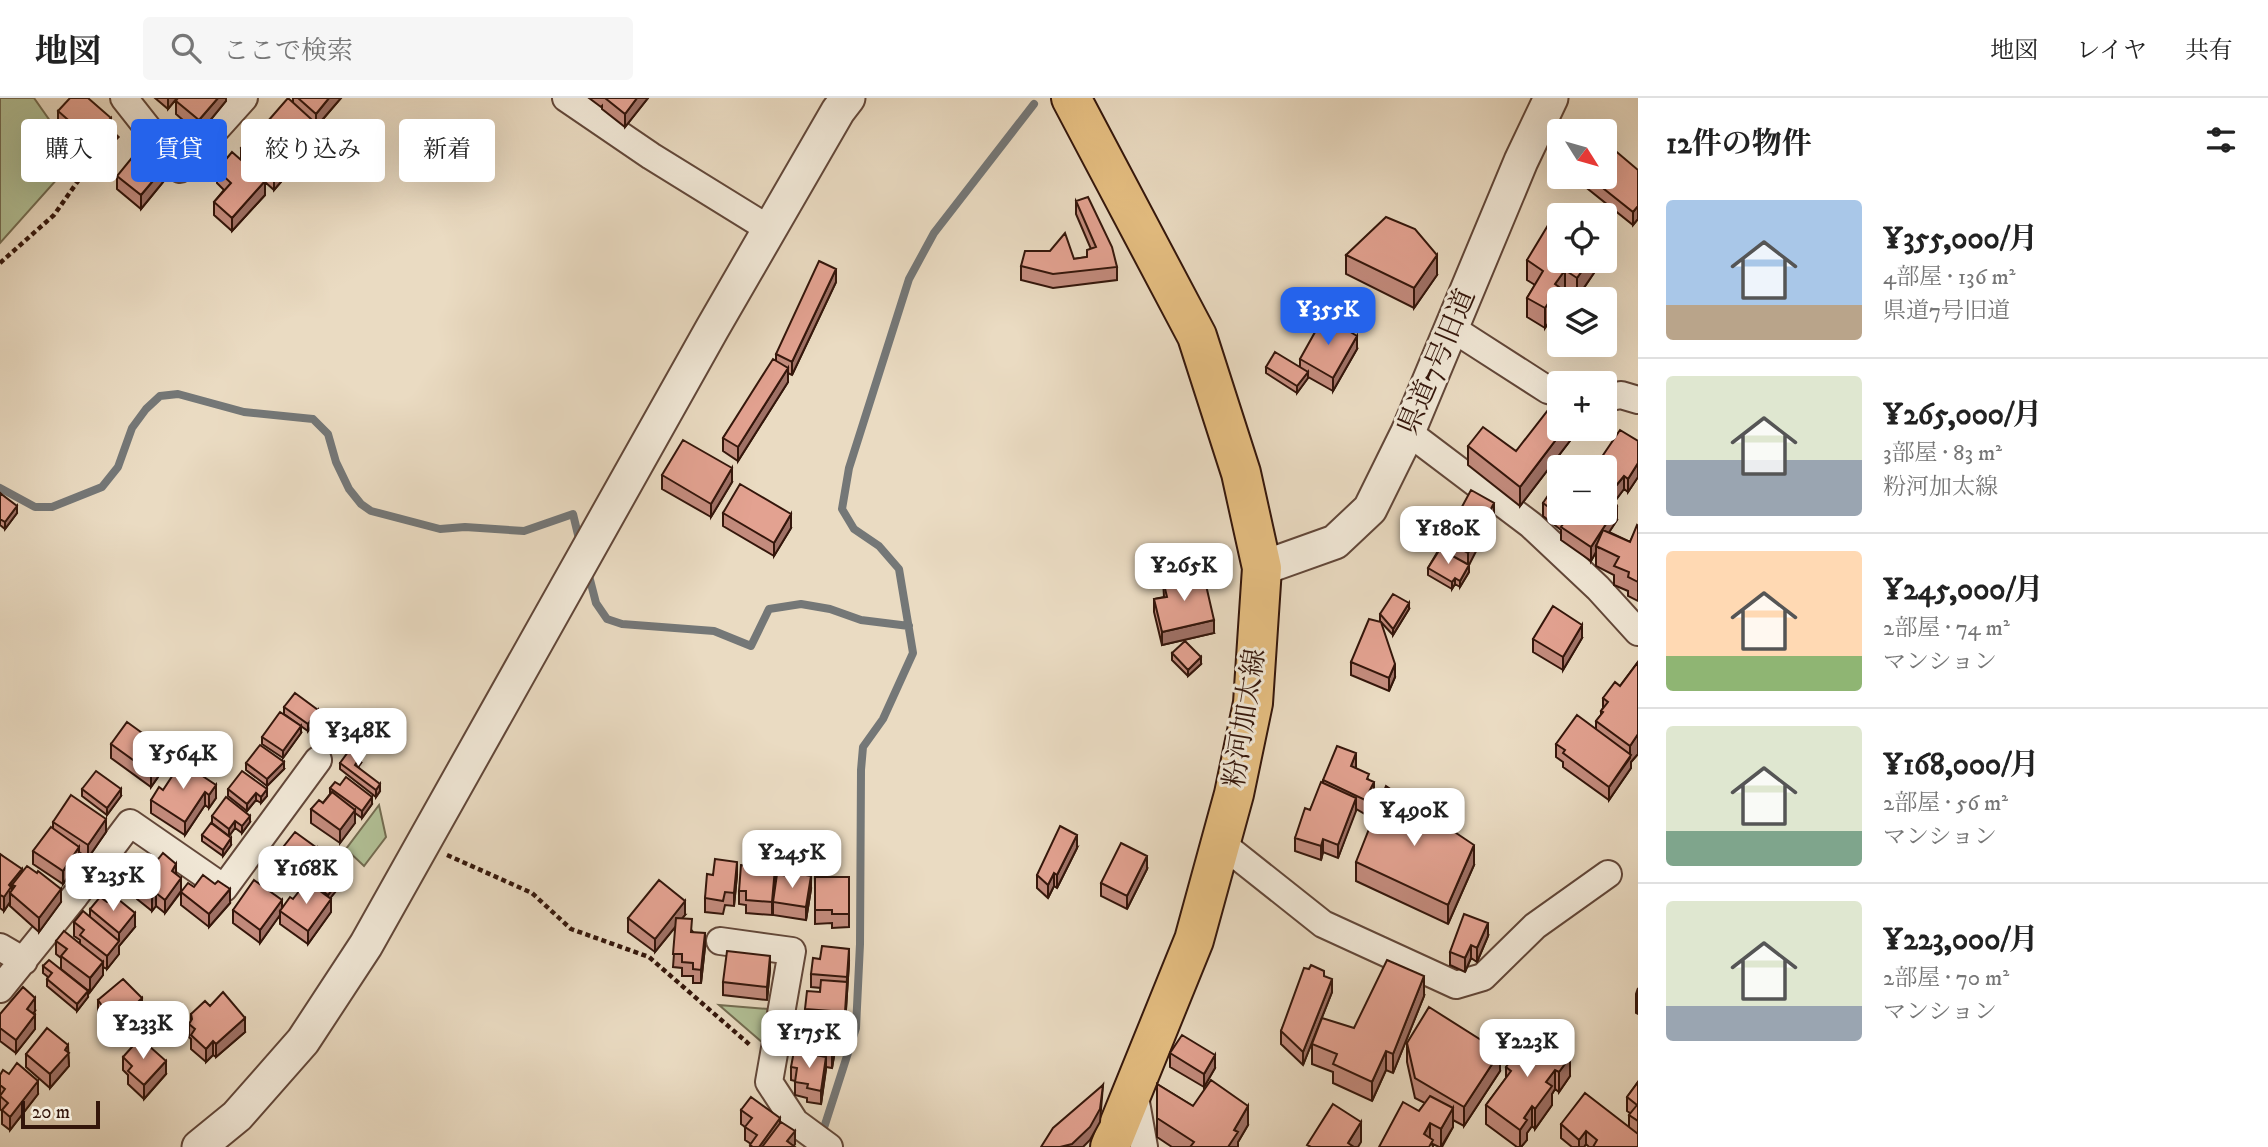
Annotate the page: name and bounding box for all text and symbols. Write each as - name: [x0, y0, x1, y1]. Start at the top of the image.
- search box: [143, 17, 633, 80]
- icon: search: [167, 29, 205, 67]
- text: 地図: [35, 32, 101, 73]
- text: ここで検索: [223, 35, 353, 68]
- text: 地図: [1990, 36, 2038, 66]
- text: レイヤ: [2076, 36, 2147, 66]
- text: 共有: [2185, 36, 2233, 66]
- chip: 購入: [21, 119, 117, 182]
- chip: 賃貸: [131, 119, 227, 182]
- chip: 絞り込み: [241, 119, 385, 182]
- chip: 新着: [399, 119, 495, 182]
- north arrow: [1547, 119, 1617, 189]
- map controls: [1547, 119, 1617, 525]
- icon: filters: [2202, 121, 2240, 159]
- text: 12件の物件: [1666, 126, 1812, 163]
- button: locate: [1547, 203, 1617, 273]
- text: ¥355,000/月: [1883, 221, 2038, 258]
- icon: home: [1722, 228, 1806, 312]
- text: 4部屋 · 136 m²: [1883, 263, 2016, 292]
- street label: 県道7号旧道: [1391, 284, 1483, 440]
- button: layers: [1547, 287, 1617, 357]
- pin: ¥355K: [1279, 288, 1377, 347]
- text: ¥355K: [1296, 295, 1360, 324]
- text: 県道7号旧道: [1883, 297, 2010, 326]
- button: +: [1547, 371, 1617, 441]
- text: ¥265,000/月: [1883, 397, 2042, 434]
- icon: home: [1722, 404, 1806, 488]
- text: 3部屋 · 83 m²: [1883, 439, 2002, 468]
- button: −: [1547, 455, 1617, 525]
- text: 粉河加太線: [1883, 473, 1998, 502]
- pin: ¥180K: [1399, 506, 1497, 566]
- text: ¥180K: [1416, 514, 1480, 543]
- pin: ¥265K: [1135, 544, 1233, 603]
- text: ¥265K: [1151, 551, 1217, 580]
- text: ¥245,000/月: [1883, 572, 2044, 609]
- icon: home: [1722, 579, 1806, 663]
- text: 2部屋 · 74 m²: [1883, 614, 2010, 643]
- street label: 粉河加太線: [1217, 646, 1273, 790]
- text: マンション: [1883, 648, 1997, 677]
- pin: ¥348K: [309, 708, 407, 768]
- text: ¥348K: [326, 716, 390, 745]
- pin: ¥564K: [134, 732, 232, 791]
- text: ¥564K: [149, 739, 217, 768]
- text: ¥168,000/月: [1883, 747, 2039, 784]
- icon: home: [1722, 754, 1806, 838]
- pin: ¥490K: [1365, 788, 1463, 848]
- text: 2部屋 · 56 m²: [1883, 789, 2008, 818]
- text: ¥490K: [1380, 796, 1448, 825]
- text: マンション: [1883, 823, 1997, 852]
- pin: ¥245K: [743, 830, 841, 890]
- text: ¥245K: [758, 838, 826, 867]
- pin: ¥168K: [257, 846, 355, 906]
- pin: ¥235K: [64, 854, 162, 913]
- text: ¥168K: [274, 854, 338, 883]
- text: ¥235K: [82, 861, 144, 890]
- text: ¥223,000/月: [1883, 922, 2038, 959]
- icon: home: [1722, 929, 1806, 1013]
- text: 2部屋 · 70 m²: [1883, 964, 2009, 993]
- text: マンション: [1883, 998, 1997, 1027]
- pin: ¥233K: [94, 1002, 192, 1061]
- text: ¥233K: [113, 1009, 173, 1038]
- pin: ¥175K: [760, 1010, 858, 1070]
- text: ¥175K: [777, 1018, 841, 1047]
- pin: ¥223K: [1478, 1020, 1576, 1079]
- text: ¥223K: [1496, 1027, 1558, 1056]
- scale bar: [21, 1098, 100, 1130]
- text: 20 m: [32, 1101, 70, 1124]

